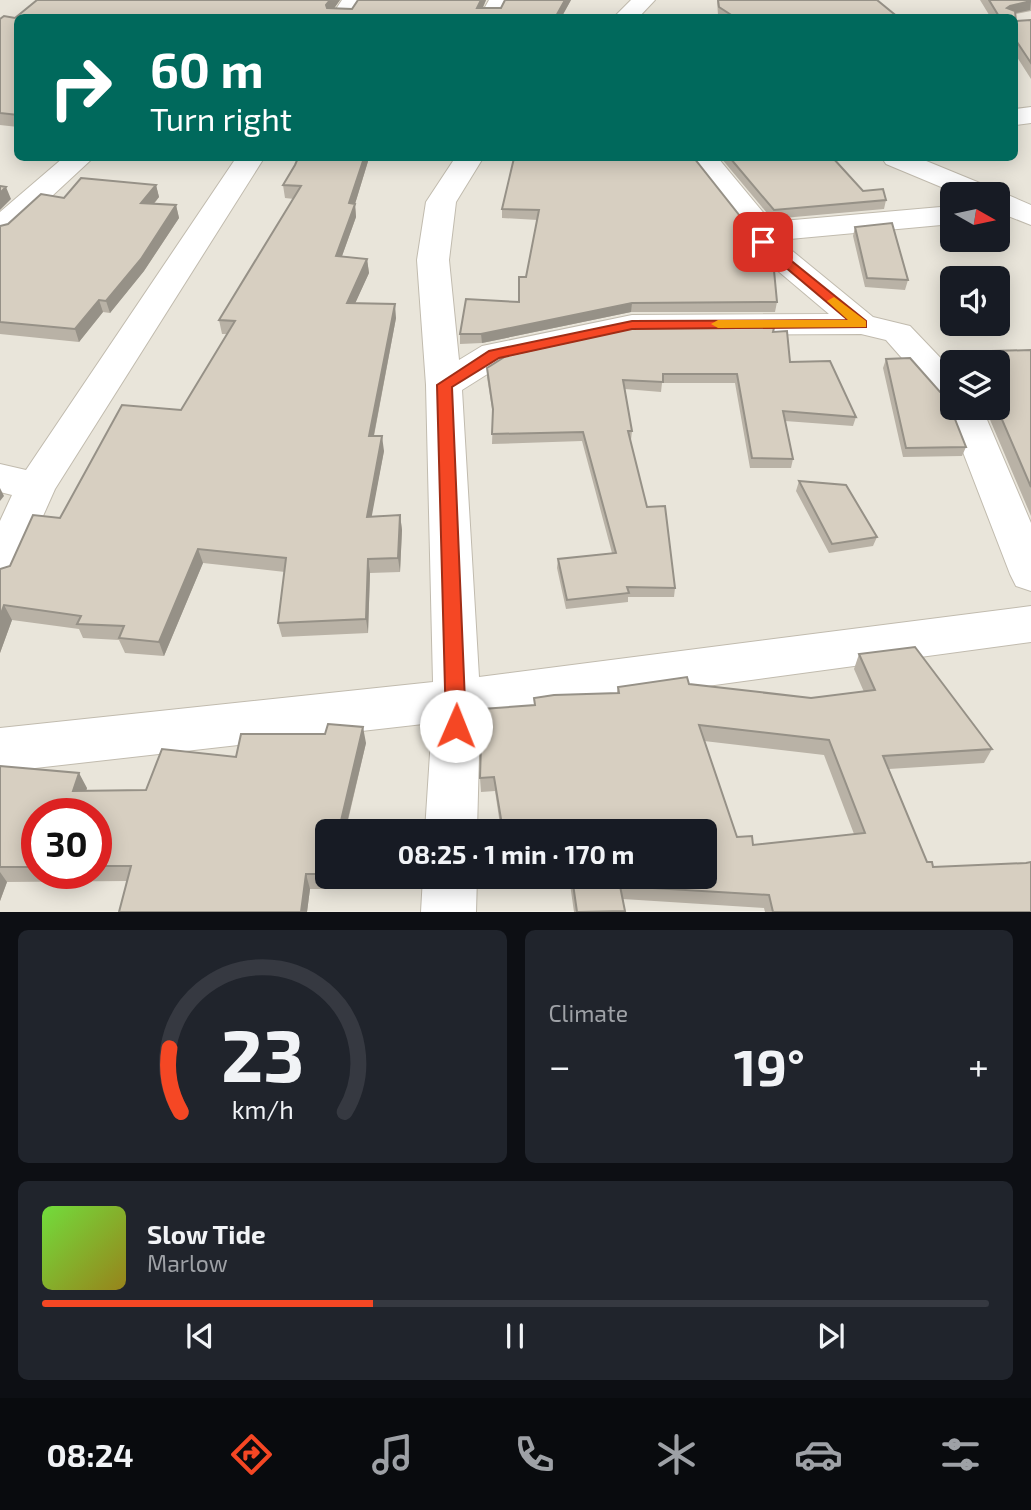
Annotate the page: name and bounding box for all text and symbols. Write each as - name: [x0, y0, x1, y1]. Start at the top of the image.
- text: 60 m: [150, 39, 264, 98]
- icon: right: [35, 42, 126, 133]
- text: Turn right: [150, 99, 292, 137]
- north arrow: [940, 182, 1010, 252]
- map controls: [940, 182, 1010, 420]
- pin: [733, 212, 793, 272]
- icon: arrive: [744, 223, 782, 261]
- button: sound: [940, 266, 1010, 336]
- button: layers: [940, 350, 1010, 420]
- position arrow: [419, 689, 493, 763]
- speed limit sign: 30: [21, 798, 112, 889]
- text: 08:25 · 1 min · 170 m: [398, 838, 634, 869]
- text: Climate: [549, 999, 628, 1027]
- text: 23: [220, 1010, 304, 1098]
- text: 19°: [734, 1034, 805, 1096]
- text: −: [549, 1042, 571, 1088]
- text: +: [968, 1042, 989, 1088]
- text: km/h: [231, 1094, 293, 1124]
- text: Slow Tide: [147, 1218, 266, 1249]
- text: Marlow: [147, 1249, 228, 1277]
- icon: previous: [181, 1317, 219, 1355]
- icon: pause: [496, 1317, 534, 1355]
- icon: next: [812, 1317, 850, 1355]
- icon: directions: [227, 1430, 276, 1479]
- icon: music: [368, 1430, 417, 1479]
- icon: phone: [510, 1430, 559, 1479]
- icon: climate: [652, 1430, 701, 1479]
- icon: car: [794, 1430, 843, 1479]
- icon: filters: [936, 1430, 985, 1479]
- text: 08:24: [46, 1435, 134, 1473]

